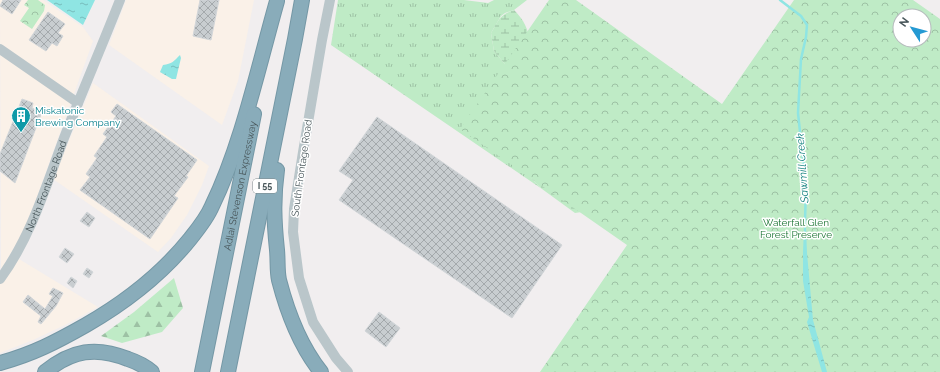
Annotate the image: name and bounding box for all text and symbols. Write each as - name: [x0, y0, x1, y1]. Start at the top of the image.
- north arrow: [892, 8, 932, 48]
- text: N: [897, 15, 912, 30]
- building icon: Miskatonic Brewing Company: [10, 105, 32, 133]
- place label: Miskatonic Brewing Company: [35, 105, 121, 128]
- street label: South Frontage Road: [289, 119, 314, 217]
- street label: Adlai Stevenson Expressway: [222, 120, 259, 251]
- water label: Sawmill Creek: [794, 132, 811, 204]
- street label: North Frontage Road: [23, 139, 69, 234]
- road number: I 55: [253, 179, 277, 193]
- park label: Waterfall Glen Forest Preserve: [760, 217, 832, 240]

